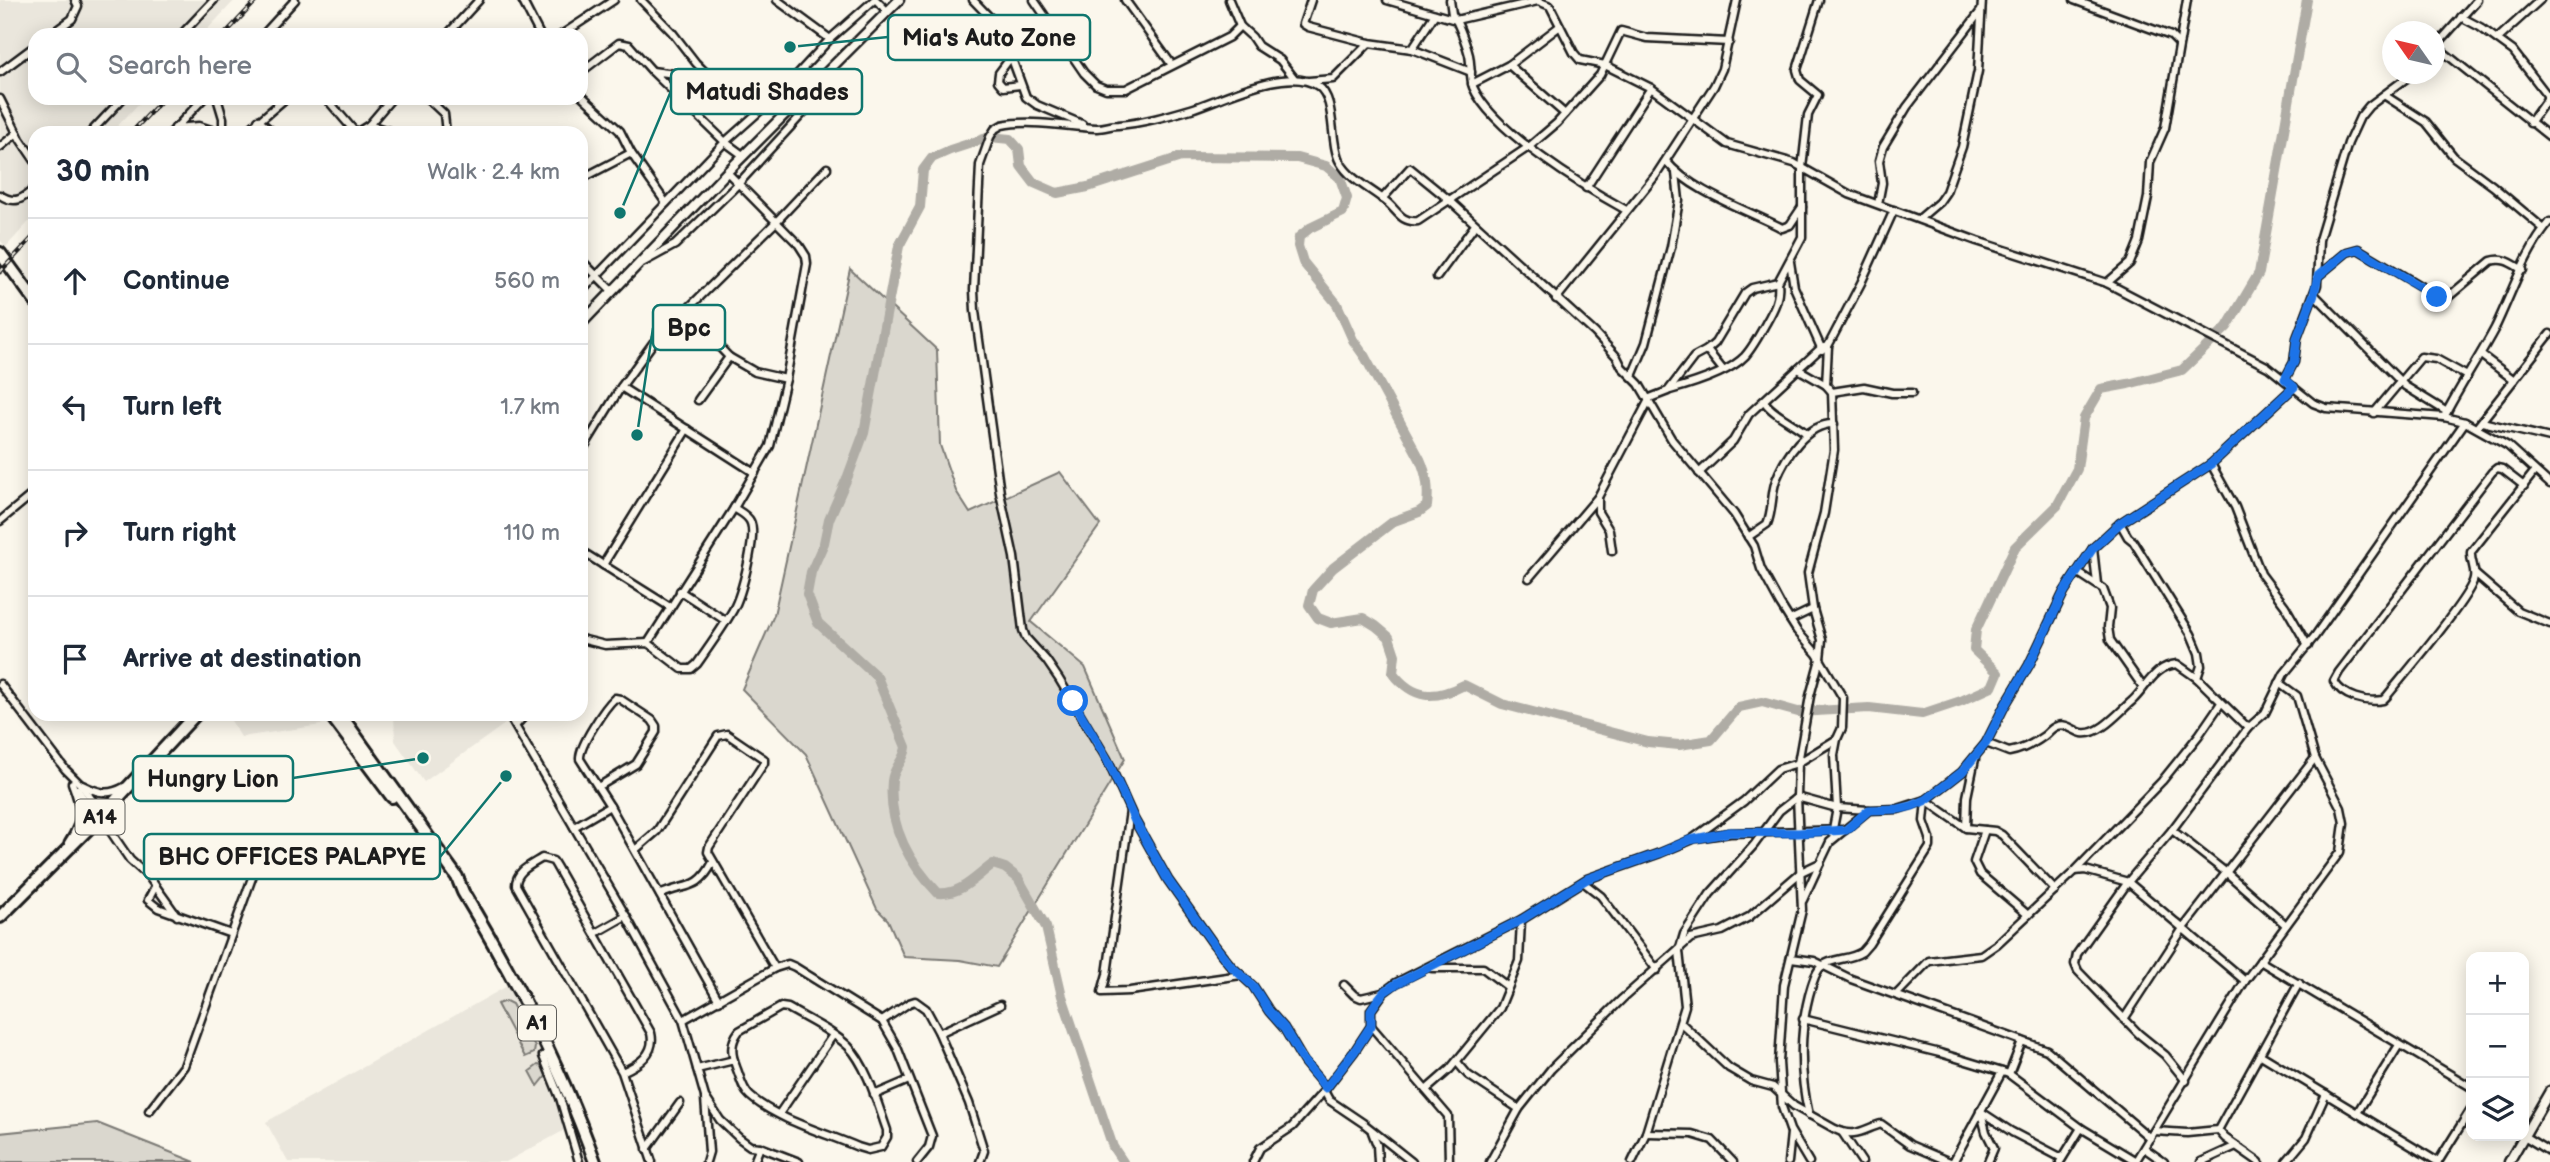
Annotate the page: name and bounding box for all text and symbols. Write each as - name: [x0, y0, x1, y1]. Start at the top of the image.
- callout: Mia's Auto Zone: [888, 15, 1090, 60]
- north arrow: [2382, 21, 2445, 84]
- text: Mia's Auto Zone: [902, 24, 1076, 53]
- search box: [28, 28, 588, 105]
- icon: search: [52, 48, 90, 86]
- text: Search here: [108, 51, 252, 82]
- callout: Matudi Shades: [671, 69, 862, 114]
- text: Matudi Shades: [685, 78, 849, 107]
- text: 30 min: [56, 154, 150, 190]
- text: Walk · 2.4 km: [427, 158, 560, 186]
- icon: ahead: [56, 262, 94, 300]
- text: Continue: [123, 266, 230, 297]
- text: 560 m: [494, 267, 560, 295]
- route end: [2421, 281, 2452, 312]
- callout: Bpc: [653, 305, 725, 350]
- text: Bpc: [667, 314, 711, 343]
- icon: left: [56, 388, 94, 426]
- text: Turn left: [123, 392, 222, 423]
- text: 1.7 km: [500, 393, 560, 421]
- icon: right: [56, 514, 94, 552]
- text: Turn right: [123, 518, 236, 549]
- text: 110 m: [503, 519, 560, 547]
- icon: arrive: [56, 640, 94, 678]
- text: Arrive at destination: [123, 644, 362, 675]
- route start: [1057, 685, 1088, 716]
- callout: Hungry Lion: [133, 756, 293, 801]
- text: Hungry Lion: [147, 765, 279, 794]
- road number: A14: [76, 800, 124, 834]
- callout: BHC OFFICES PALAPYE: [144, 834, 440, 879]
- text: BHC OFFICES PALAPYE: [158, 843, 426, 872]
- map controls: [2466, 952, 2529, 1141]
- button: +: [2466, 952, 2529, 1015]
- road number: A1: [518, 1006, 556, 1040]
- button: −: [2466, 1015, 2529, 1078]
- button: layers: [2466, 1078, 2529, 1141]

